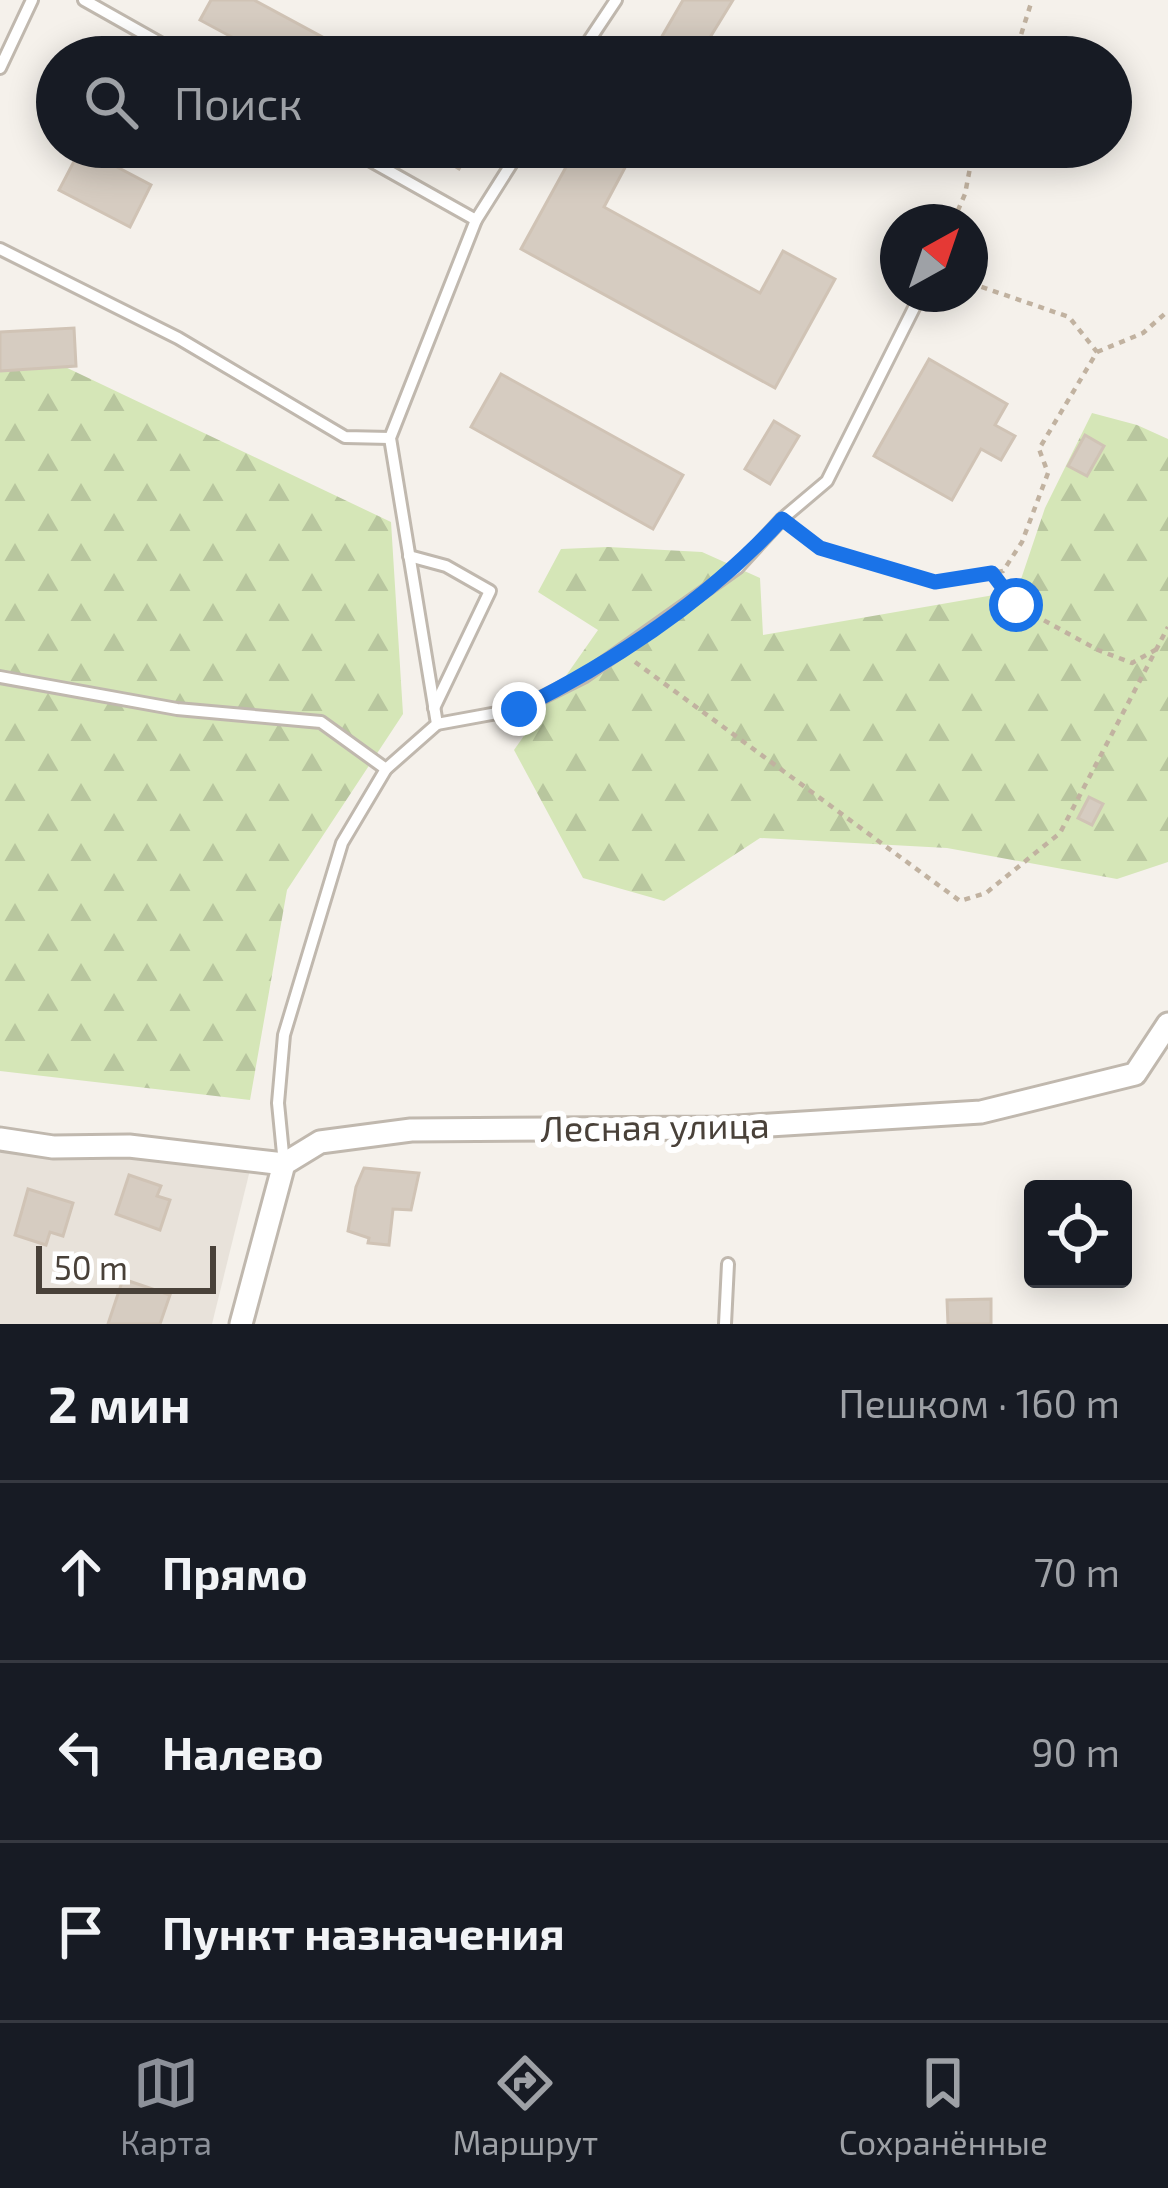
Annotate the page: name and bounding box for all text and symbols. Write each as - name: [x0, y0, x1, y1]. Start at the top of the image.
- search box: [36, 36, 1132, 168]
- icon: search: [78, 69, 144, 135]
- text: Поиск: [174, 75, 302, 129]
- north arrow: [880, 204, 988, 312]
- route start: [989, 578, 1043, 632]
- route end: [492, 682, 546, 736]
- street label: Лесная улица: [540, 1102, 770, 1150]
- map controls: [1024, 1180, 1132, 1288]
- button: locate: [1024, 1180, 1132, 1288]
- scale bar: [36, 1240, 216, 1293]
- text: 50 m: [54, 1247, 128, 1287]
- text: 2 мин: [48, 1372, 191, 1433]
- text: Пешком · 160 m: [838, 1379, 1120, 1426]
- icon: ahead: [48, 1539, 114, 1605]
- text: Прямо: [162, 1545, 308, 1599]
- text: 70 m: [1034, 1548, 1120, 1595]
- icon: left: [48, 1719, 114, 1785]
- text: Налево: [162, 1725, 324, 1779]
- text: 90 m: [1031, 1728, 1120, 1775]
- icon: arrive: [48, 1899, 114, 1965]
- text: Пункт назначения: [162, 1905, 565, 1959]
- tab: Карта: [120, 2050, 212, 2162]
- tab: Маршрут: [452, 2050, 598, 2162]
- tab: Сохранённые: [839, 2050, 1048, 2162]

